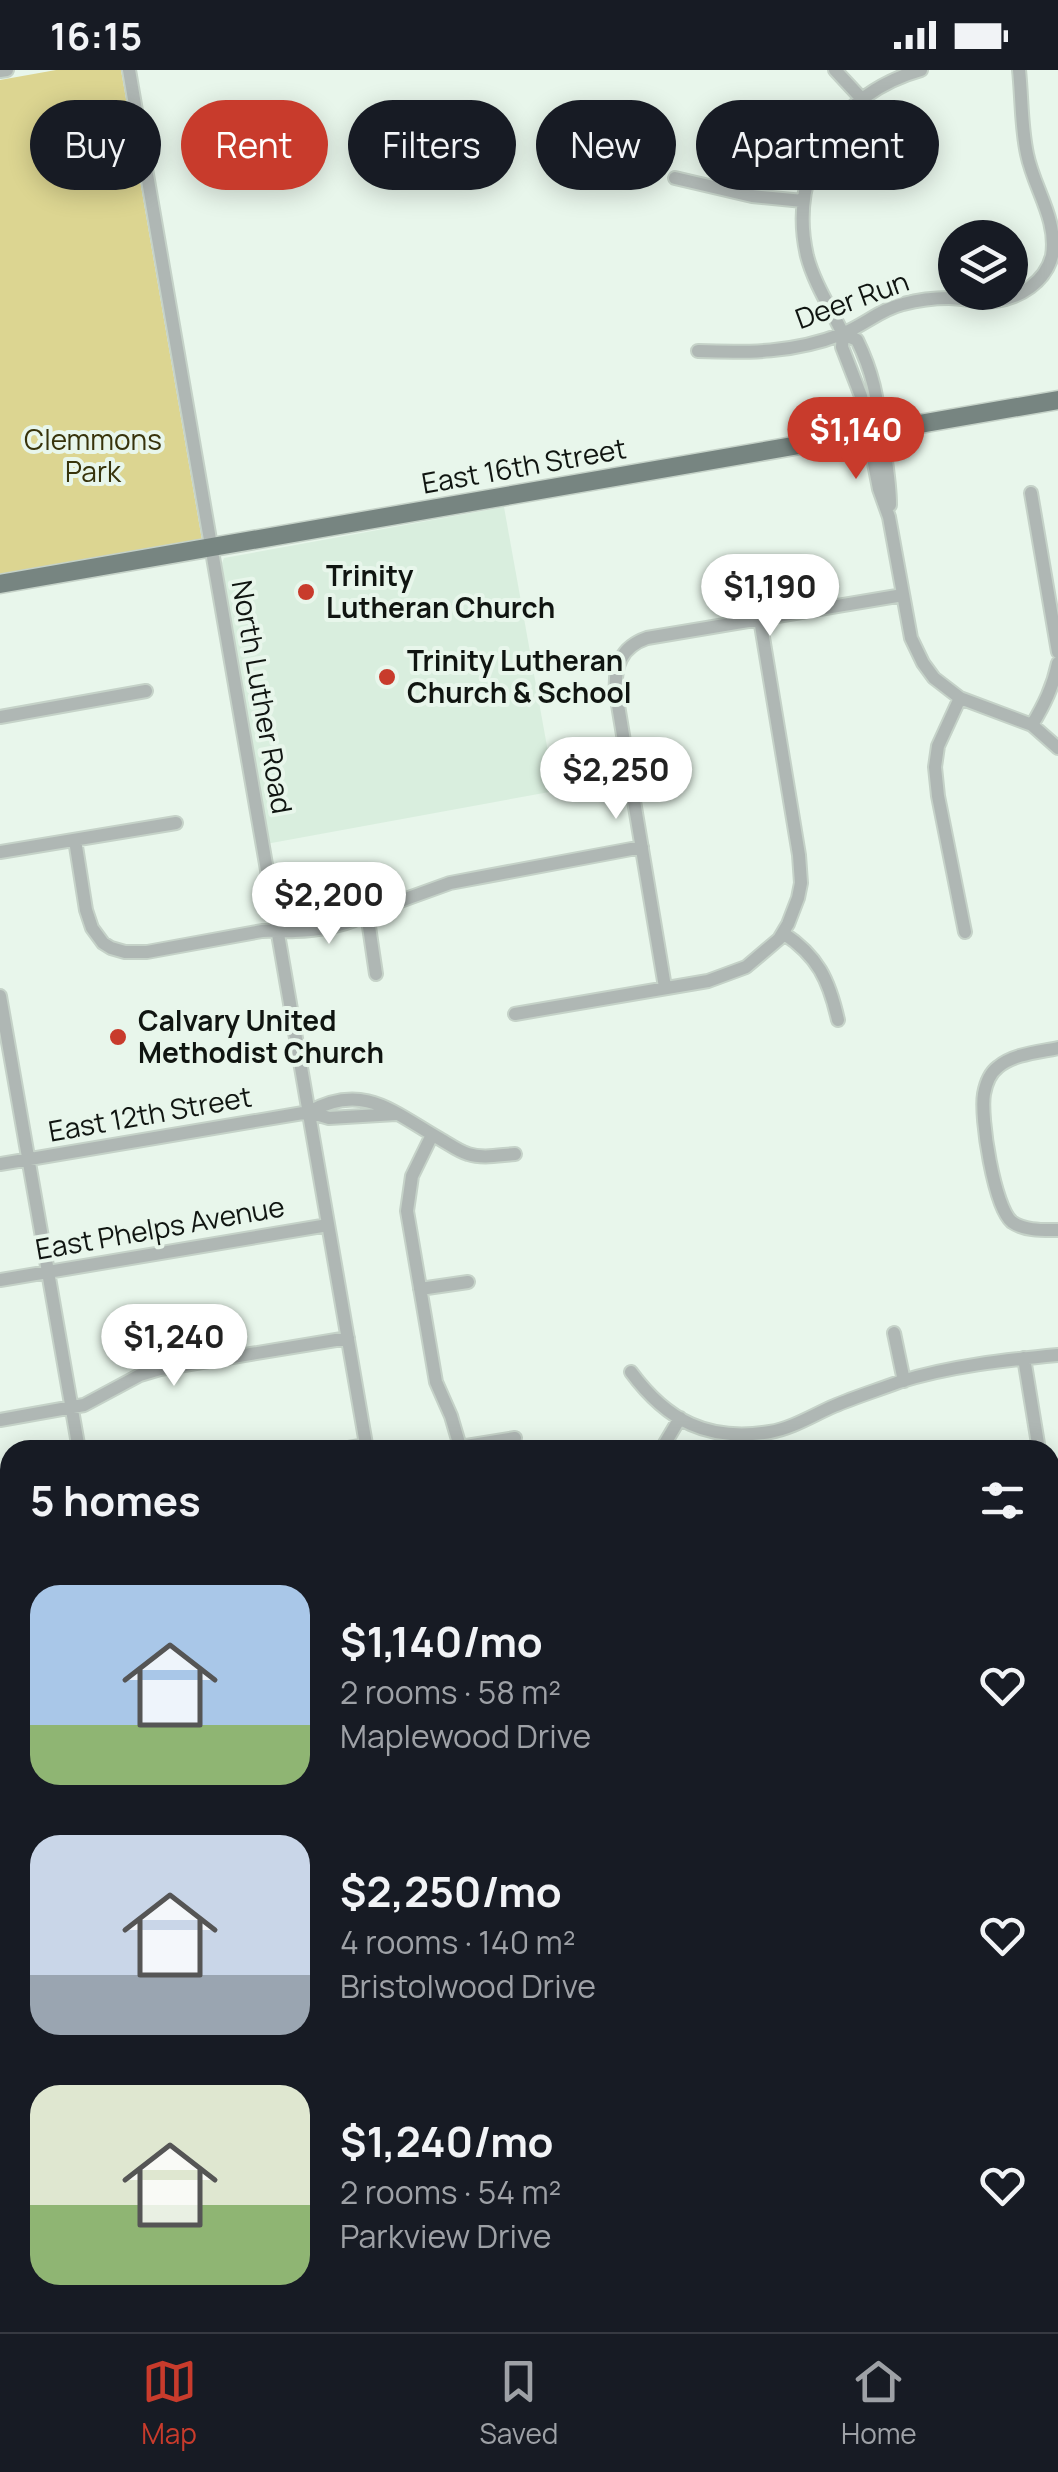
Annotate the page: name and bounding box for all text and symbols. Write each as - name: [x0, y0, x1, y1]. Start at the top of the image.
- text: 16:15: [50, 9, 142, 61]
- chip: Buy: [30, 100, 161, 190]
- chip: Rent: [181, 100, 328, 190]
- chip: Filters: [348, 100, 516, 190]
- chip: New: [536, 100, 676, 190]
- chip: Apartment: [696, 100, 939, 190]
- map controls: [938, 220, 1028, 310]
- button: layers: [938, 220, 1028, 310]
- street label: Deer Run: [790, 261, 914, 337]
- pin: $1,140: [775, 397, 937, 482]
- text: $1,140: [809, 407, 903, 451]
- park label: Clemmons Park: [24, 420, 162, 490]
- street label: East 16th Street: [419, 428, 629, 502]
- pin: $1,190: [689, 554, 851, 639]
- place label: Trinity Lutheran Church: [326, 556, 555, 626]
- text: $1,190: [723, 564, 817, 608]
- street label: North Luther Road: [224, 577, 302, 817]
- marker: Trinity Lutheran Church: [295, 581, 317, 603]
- place label: Trinity Lutheran Church & School: [407, 641, 632, 711]
- marker: Trinity Lutheran Church & School: [376, 666, 398, 688]
- pin: $2,250: [535, 737, 697, 822]
- text: $2,250: [562, 747, 670, 791]
- pin: $2,200: [248, 862, 410, 947]
- text: $2,200: [274, 872, 384, 916]
- place label: Calvary United Methodist Church: [138, 1001, 384, 1071]
- marker: Calvary United Methodist Church: [107, 1026, 129, 1048]
- street label: East 12th Street: [45, 1076, 254, 1150]
- street label: East Phelps Avenue: [32, 1186, 287, 1268]
- pin: $1,240: [93, 1304, 255, 1389]
- text: $1,240: [123, 1314, 225, 1358]
- text: 5 homes: [30, 1471, 201, 1529]
- icon: filters: [975, 1473, 1030, 1528]
- text: $1,140/mo: [340, 1612, 543, 1670]
- icon: home: [110, 1625, 230, 1745]
- icon: heart: [975, 1658, 1030, 1713]
- text: 2 rooms · 58 m²: [340, 1670, 561, 1714]
- text: Maplewood Drive: [340, 1714, 591, 1758]
- text: $2,250/mo: [340, 1862, 562, 1920]
- icon: home: [110, 1875, 230, 1995]
- icon: heart: [975, 1908, 1030, 1963]
- text: 4 rooms · 140 m²: [340, 1920, 576, 1964]
- text: Bristolwood Drive: [340, 1964, 596, 2008]
- text: $1,240/mo: [340, 2112, 554, 2170]
- icon: home: [110, 2125, 230, 2245]
- icon: heart: [975, 2158, 1030, 2213]
- text: 2 rooms · 54 m²: [340, 2170, 561, 2214]
- text: Parkview Drive: [340, 2214, 551, 2258]
- tab: Map: [141, 2354, 197, 2452]
- tab: Saved: [480, 2354, 558, 2452]
- tab: Home: [841, 2354, 917, 2452]

